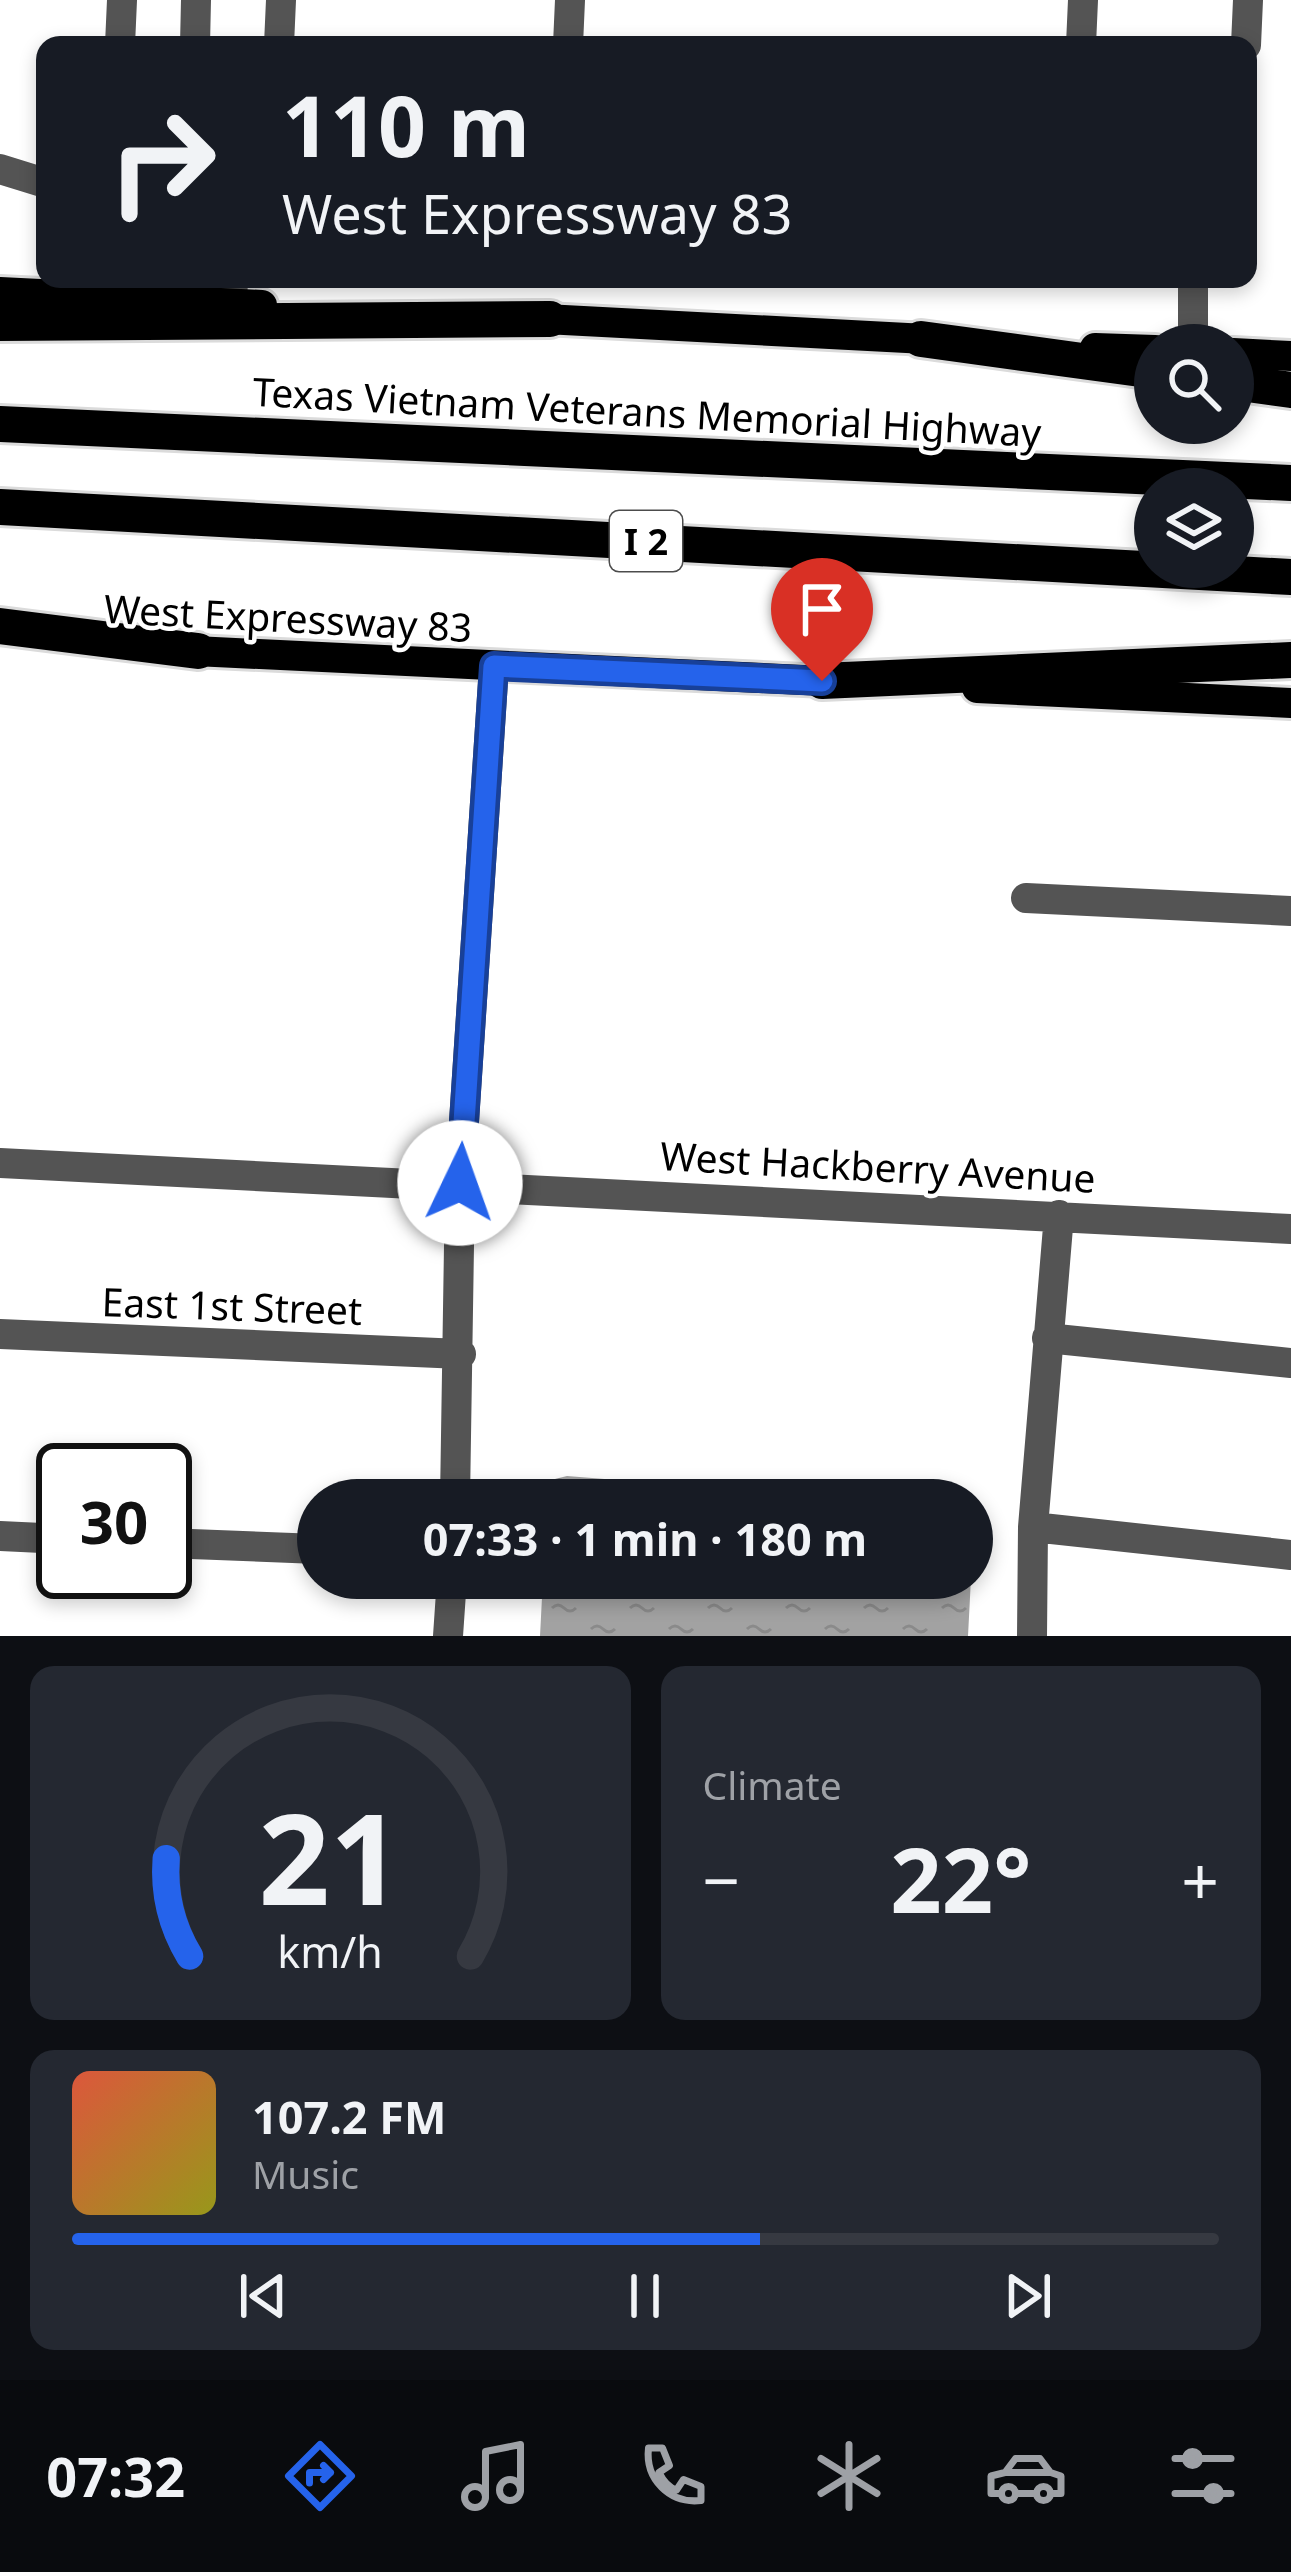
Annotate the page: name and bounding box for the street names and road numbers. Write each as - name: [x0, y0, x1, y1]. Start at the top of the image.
- street label: Texas Vietnam Veterans Memorial Highway: [251, 364, 1043, 458]
- road number: I 2: [610, 511, 682, 571]
- street label: West Expressway 83: [103, 581, 473, 653]
- street label: West Hackberry Avenue: [659, 1128, 1097, 1204]
- street label: East 1st Street: [101, 1274, 363, 1336]

